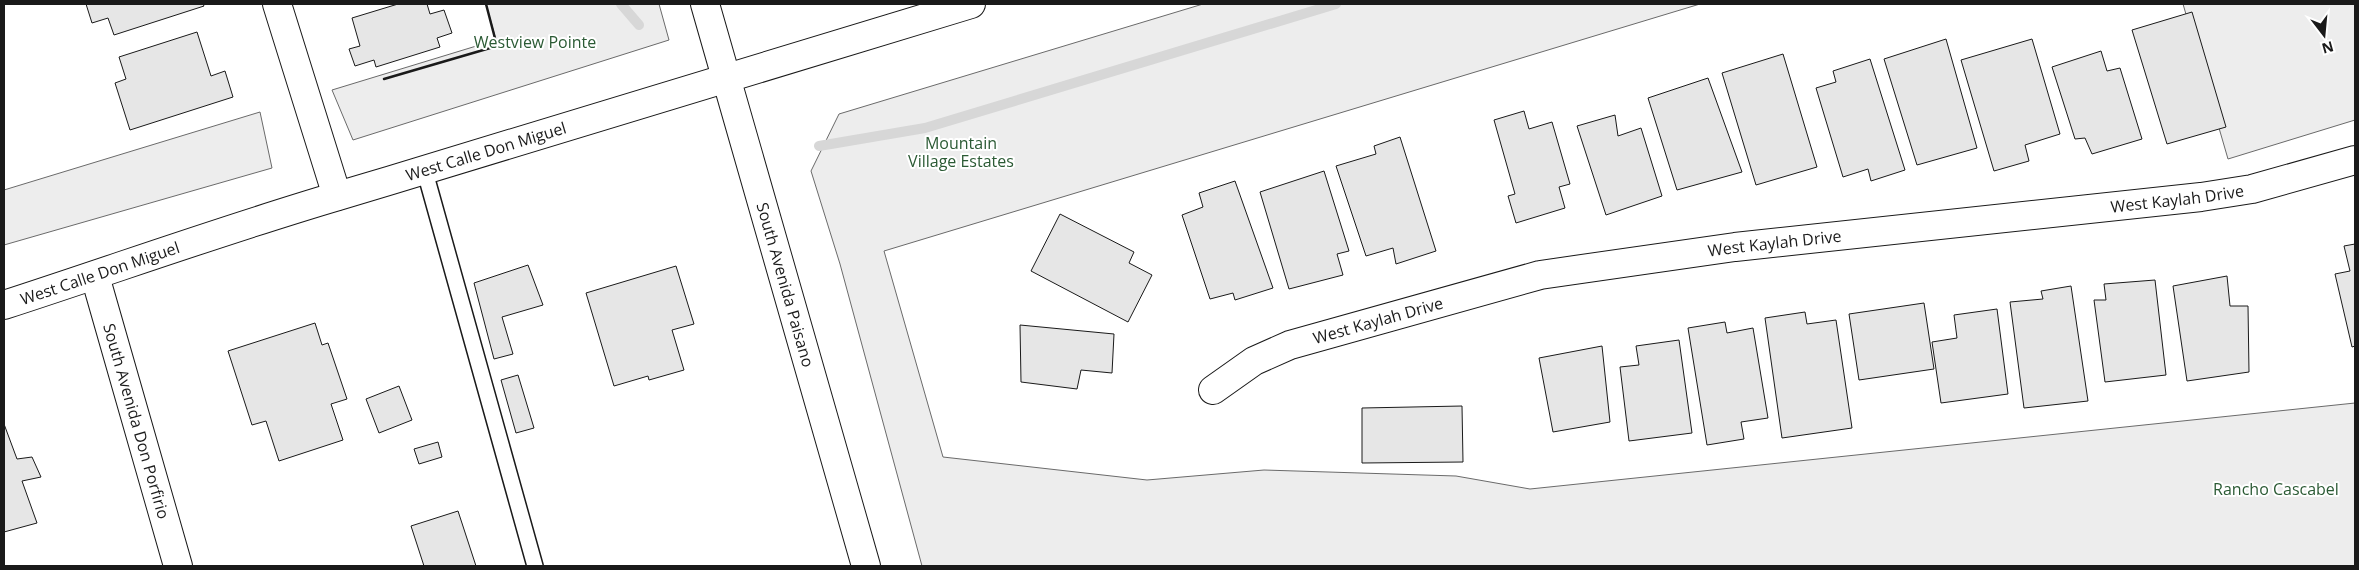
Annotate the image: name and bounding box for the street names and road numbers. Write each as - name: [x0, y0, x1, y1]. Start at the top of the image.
- street label: West Calle Don Miguel: [403, 117, 569, 186]
- street label: West Kaylah Drive: [2109, 179, 2245, 218]
- street label: South Avenida Paisano: [751, 200, 819, 370]
- street label: West Kaylah Drive: [1706, 225, 1842, 262]
- street label: West Calle Don Miguel: [17, 236, 182, 310]
- street label: West Kaylah Drive: [1310, 292, 1446, 349]
- street label: South Avenida Don Porfirio: [98, 321, 175, 521]

